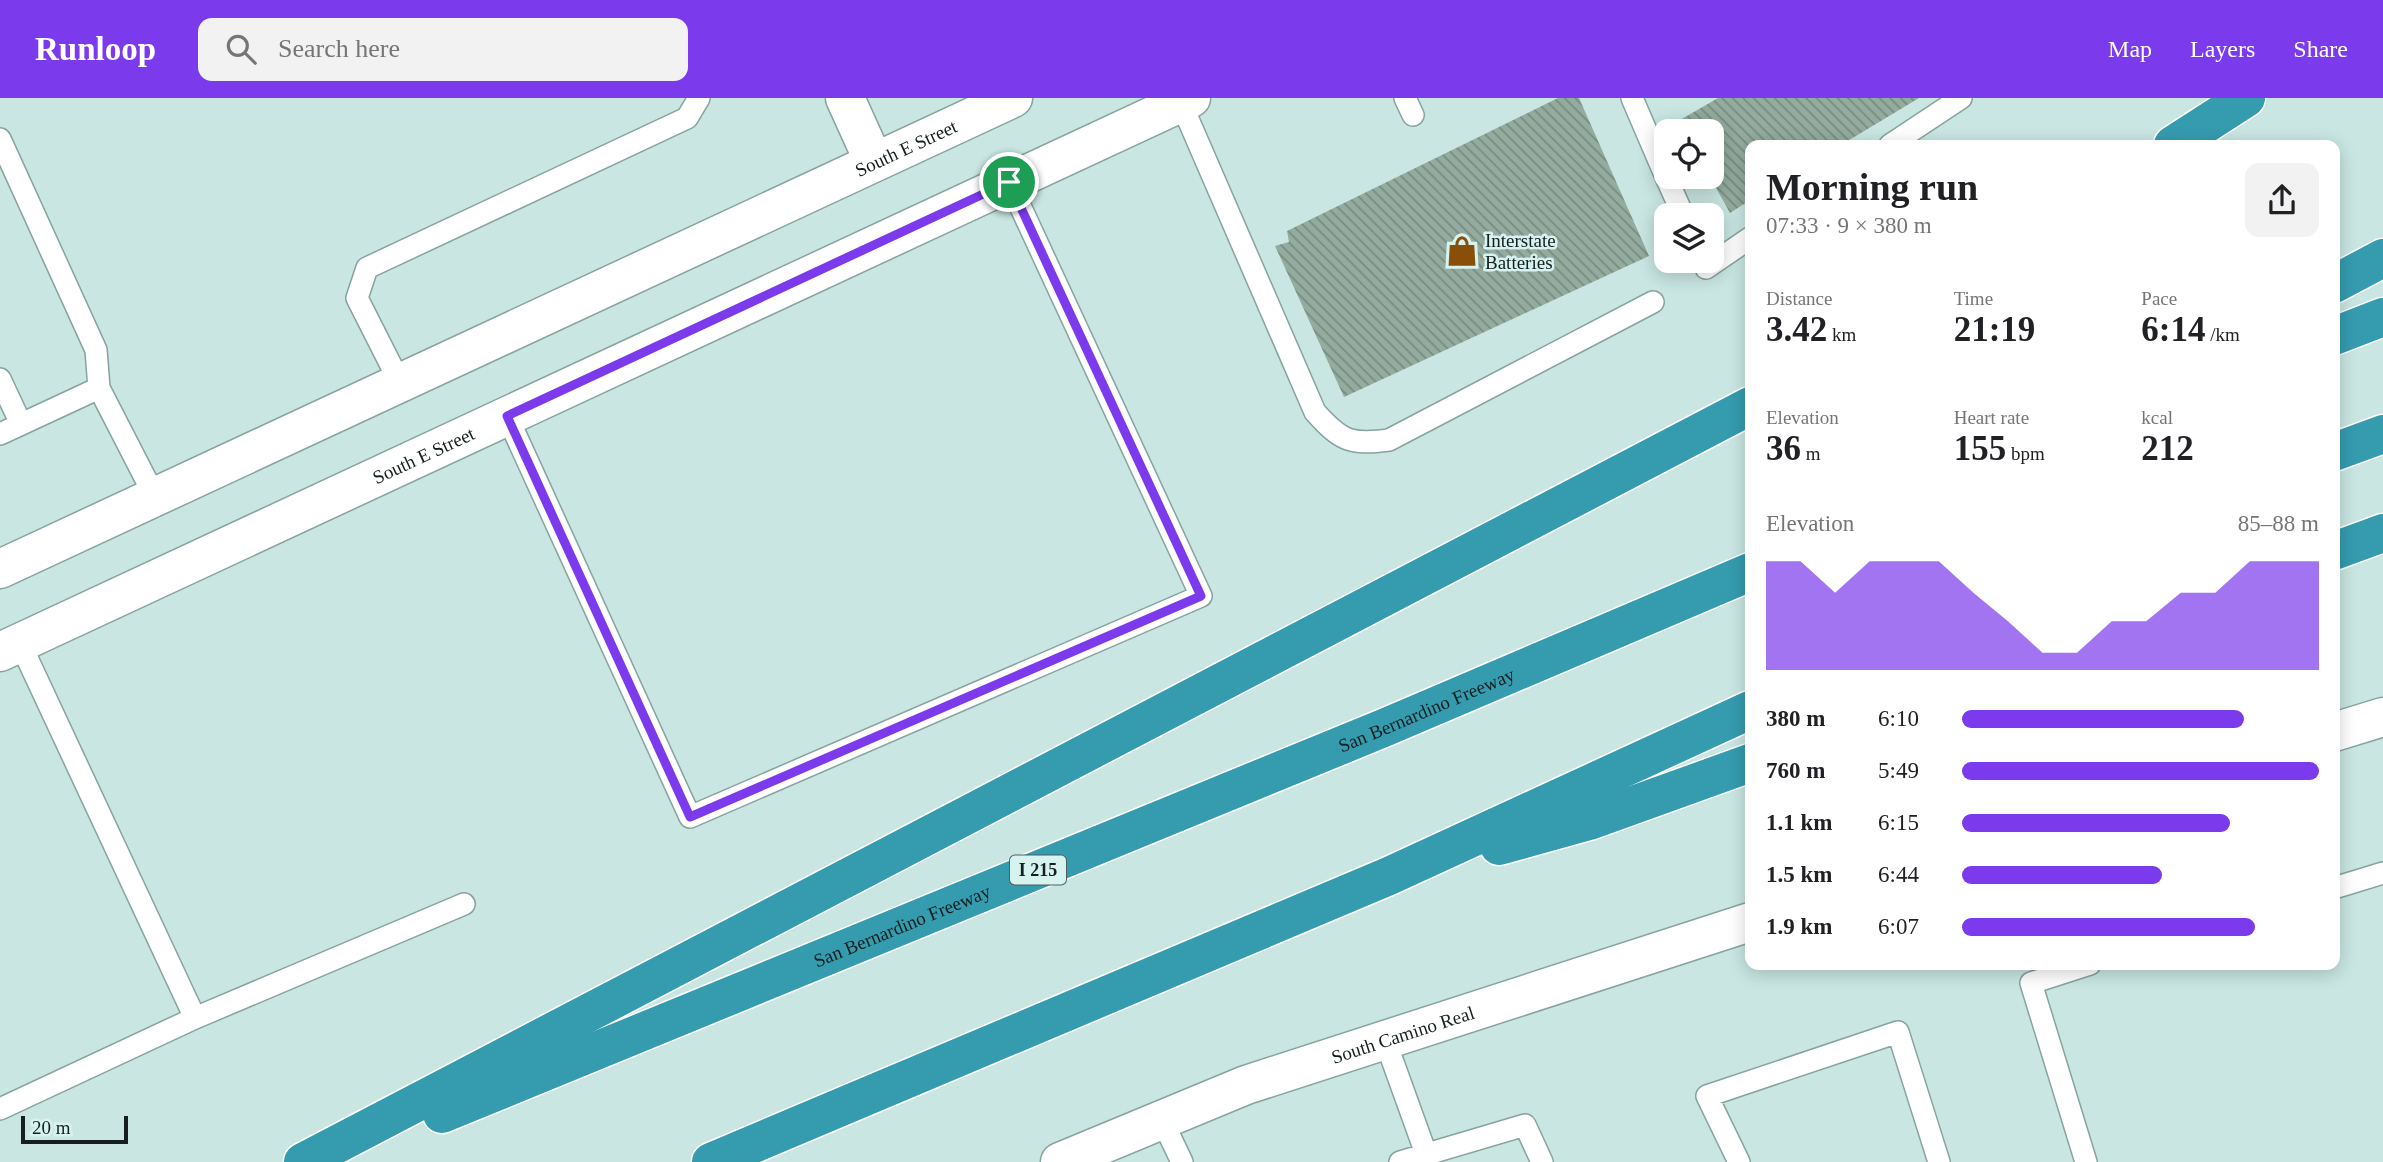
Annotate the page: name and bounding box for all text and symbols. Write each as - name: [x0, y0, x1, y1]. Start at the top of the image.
- search box: [198, 18, 688, 81]
- icon: search: [222, 30, 260, 68]
- text: Runloop: [35, 31, 156, 67]
- text: Search here: [278, 34, 400, 63]
- text: Map: [2108, 36, 2152, 62]
- text: Layers: [2190, 36, 2255, 62]
- text: Share: [2293, 36, 2348, 62]
- street label: South E Street: [852, 115, 961, 180]
- map controls: [1654, 119, 1724, 273]
- button: locate: [1654, 119, 1724, 189]
- pin: [979, 152, 1039, 212]
- icon: arrive: [990, 163, 1028, 201]
- button: share: [2245, 163, 2319, 237]
- text: Morning run: [1766, 166, 1978, 208]
- button: layers: [1654, 203, 1724, 273]
- text: 07:33 · 9 × 380 m: [1766, 213, 1932, 238]
- place label: Interstate Batteries: [1485, 230, 1556, 273]
- shop icon: Interstate Batteries: [1445, 234, 1479, 268]
- text: Distance: [1766, 288, 1832, 309]
- text: Time: [1954, 288, 1993, 309]
- text: Pace: [2141, 288, 2177, 309]
- text: 3.42: [1766, 310, 1827, 349]
- text: 21:19: [1954, 310, 2035, 349]
- text: 6:14: [2141, 310, 2205, 349]
- text: km: [1827, 324, 1856, 345]
- text: /km: [2205, 324, 2240, 345]
- text: Elevation: [1766, 407, 1839, 428]
- text: Heart rate: [1954, 407, 2029, 428]
- text: kcal: [2141, 407, 2173, 428]
- street label: South E Street: [369, 422, 478, 488]
- text: 36: [1766, 429, 1801, 468]
- text: 155: [1954, 429, 2006, 468]
- text: 212: [2141, 429, 2194, 468]
- text: m: [1801, 443, 1821, 464]
- text: bpm: [2006, 443, 2045, 464]
- text: Elevation: [1766, 511, 1854, 536]
- text: 85–88 m: [2238, 511, 2319, 536]
- street label: San Bernardino Freeway: [1335, 663, 1518, 756]
- text: 380 m: [1766, 706, 1825, 731]
- text: 6:10: [1878, 706, 1919, 731]
- text: 760 m: [1766, 758, 1825, 783]
- text: 5:49: [1878, 758, 1919, 783]
- text: 1.1 km: [1766, 810, 1832, 835]
- text: 6:15: [1878, 810, 1919, 835]
- road number: I 215: [1010, 856, 1066, 884]
- text: 1.5 km: [1766, 862, 1832, 887]
- text: 6:44: [1878, 862, 1919, 887]
- street label: San Bernardino Freeway: [810, 880, 994, 971]
- text: 1.9 km: [1766, 914, 1832, 939]
- text: 6:07: [1878, 914, 1919, 939]
- street label: South Camino Real: [1329, 1001, 1477, 1067]
- scale bar: [21, 1113, 128, 1145]
- text: 20 m: [32, 1117, 71, 1138]

